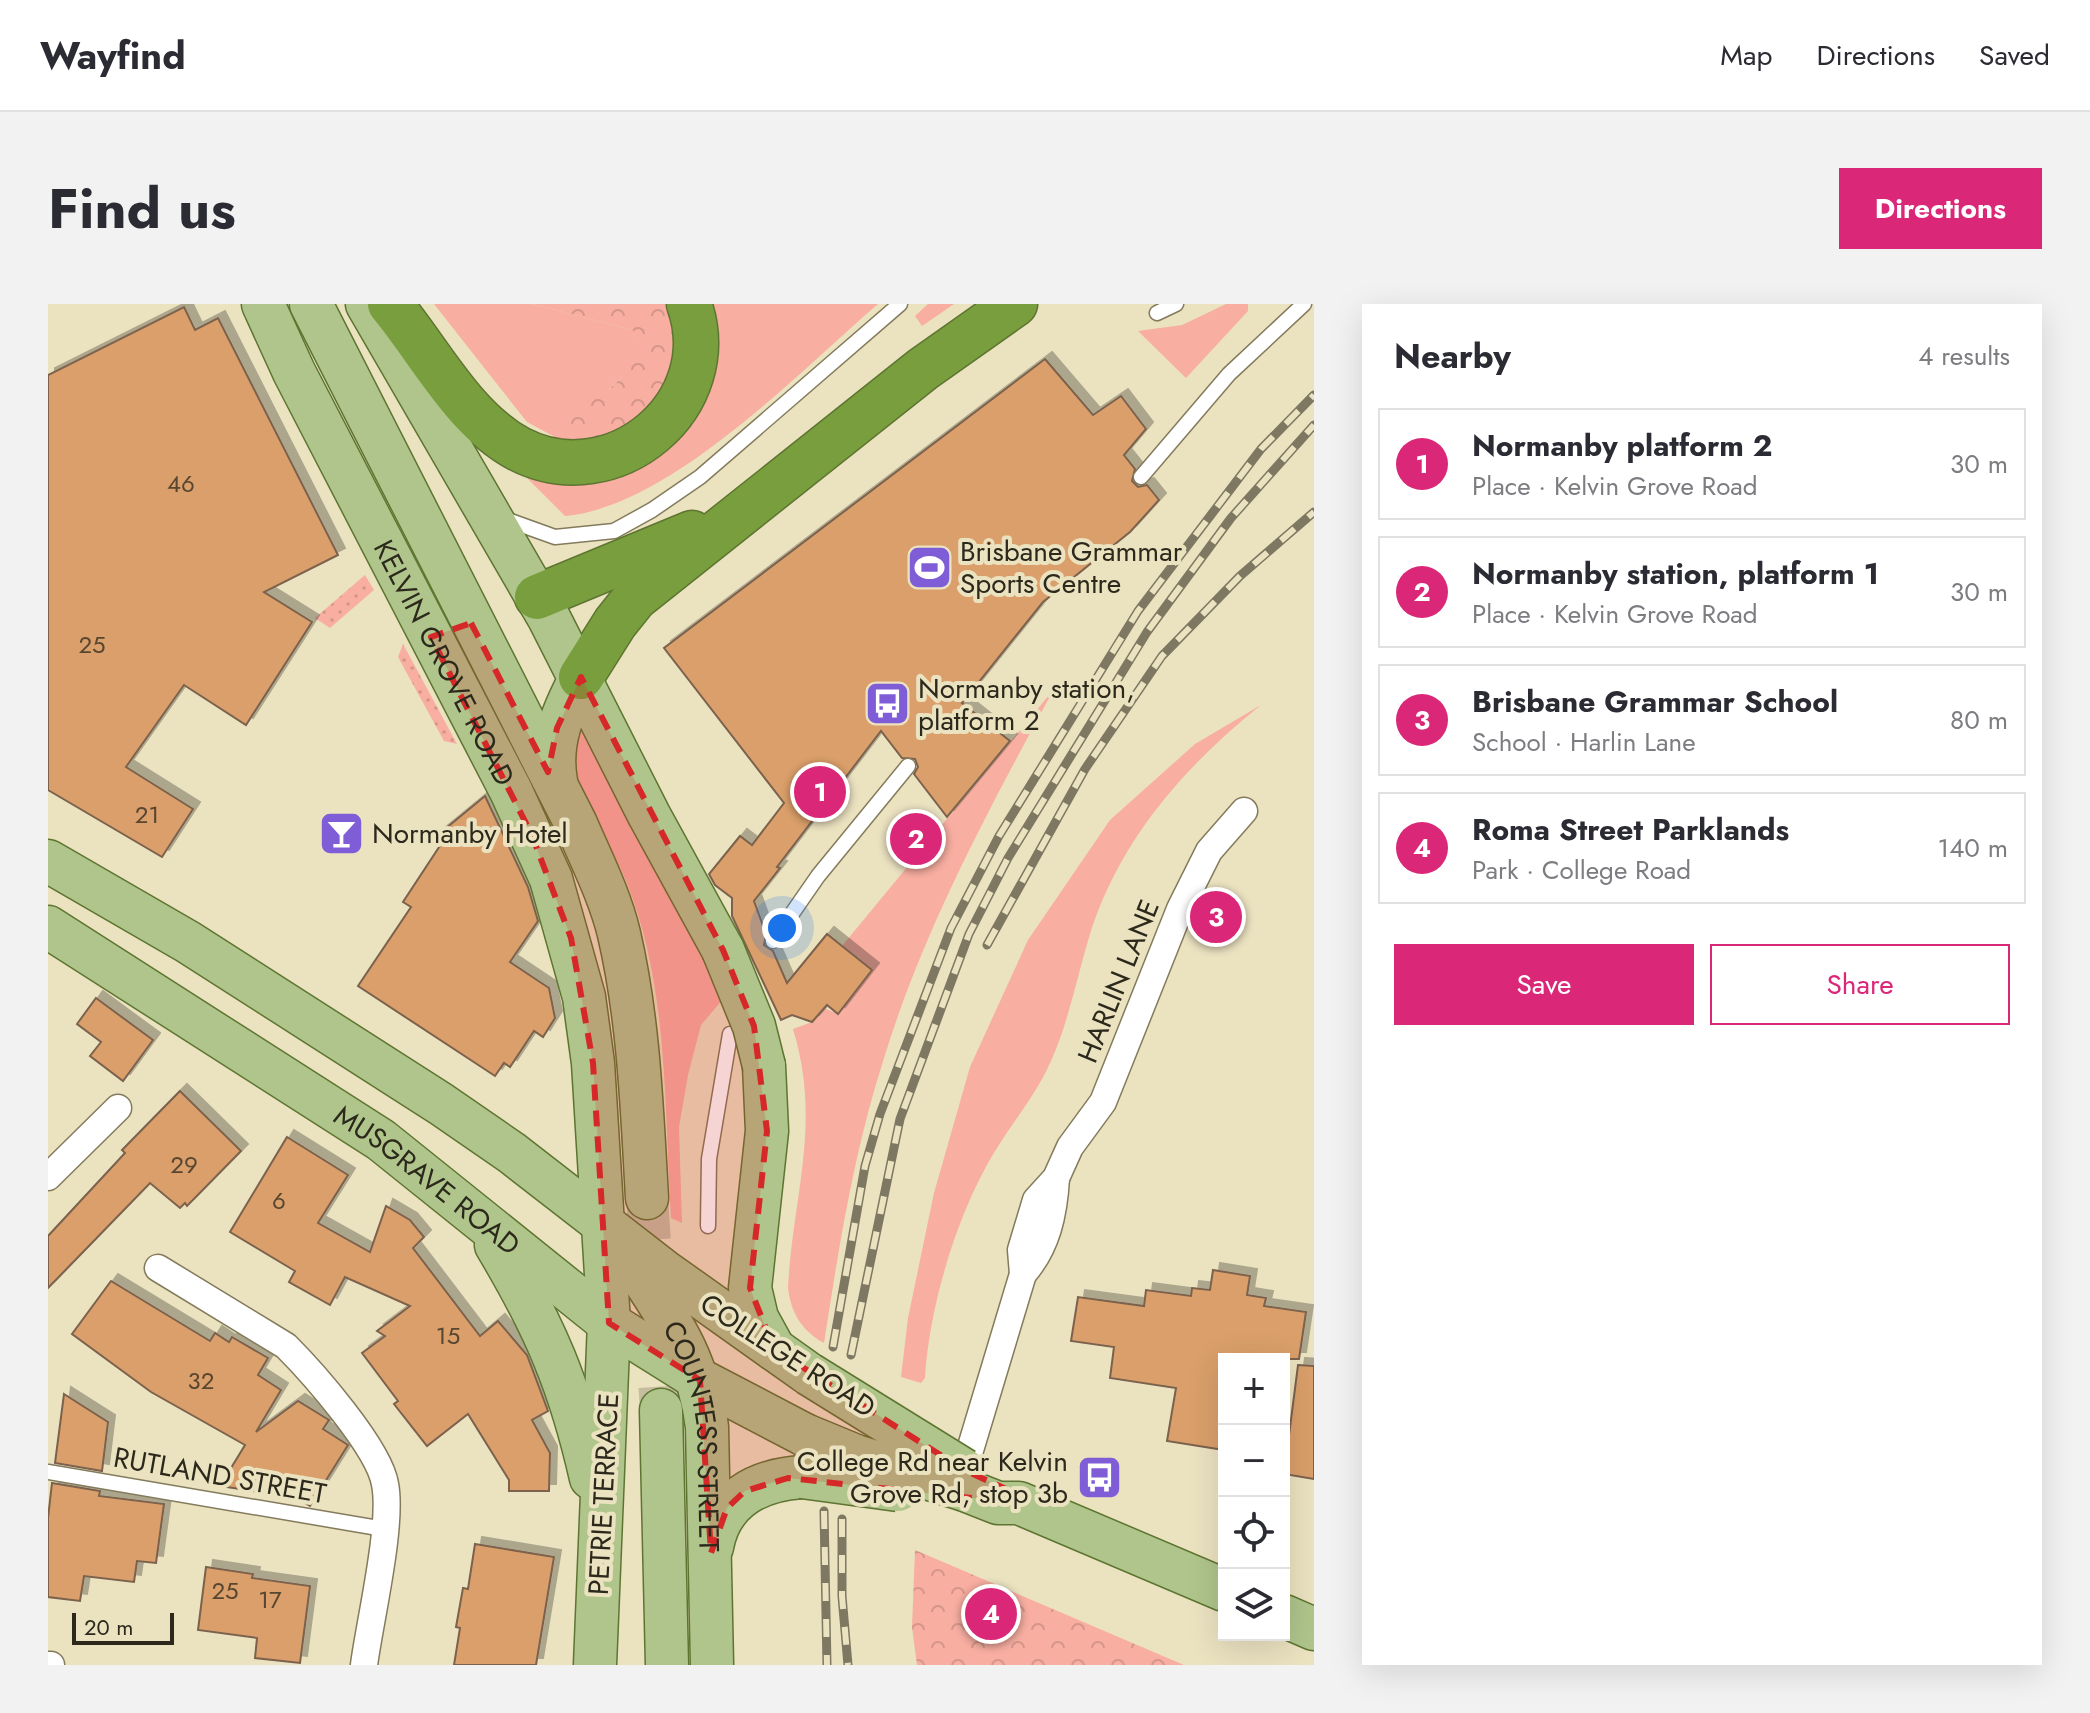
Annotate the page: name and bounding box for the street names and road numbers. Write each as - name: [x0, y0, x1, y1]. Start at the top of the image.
- street label: KELVIN GROVE ROAD: [363, 533, 525, 793]
- street label: HARLIN LANE: [1067, 893, 1170, 1069]
- street label: MUSGRAVE ROAD: [326, 1095, 529, 1265]
- street label: COLLEGE ROAD: [692, 1283, 884, 1428]
- street label: COUNTESS STREET: [653, 1313, 730, 1552]
- street label: PETRIE TERRACE: [578, 1392, 629, 1596]
- street label: RUTLAND STREET: [110, 1437, 329, 1514]

